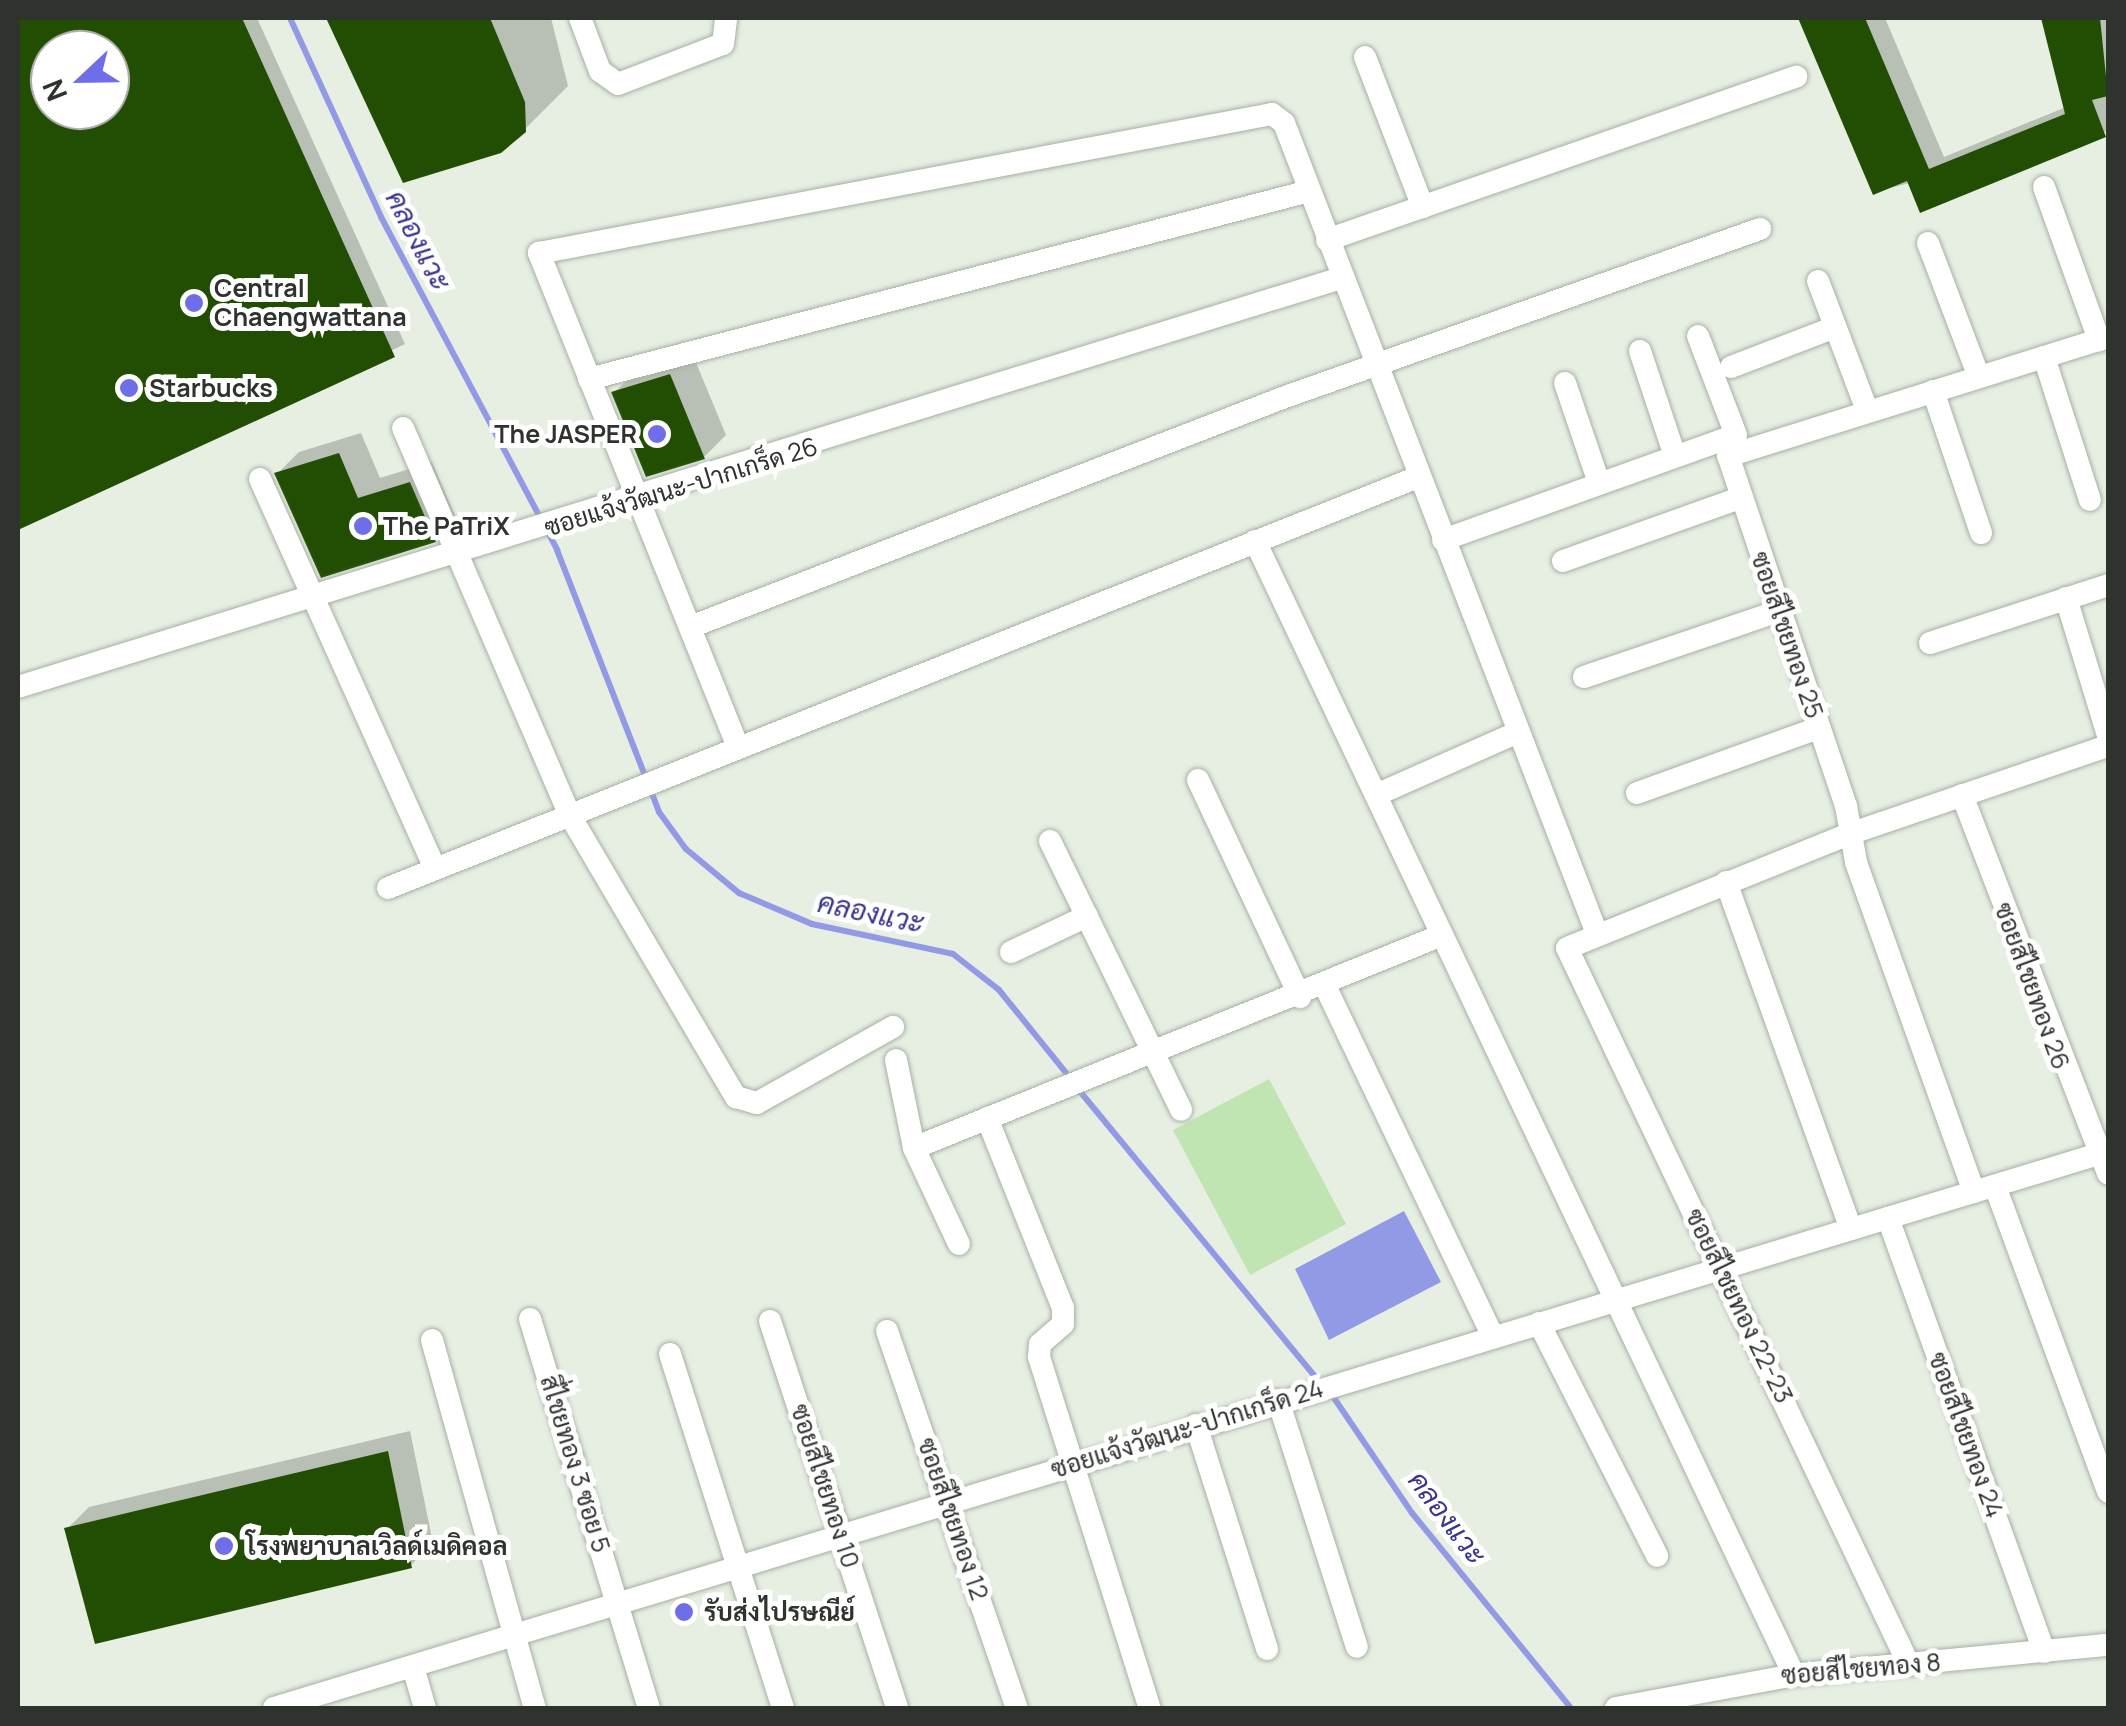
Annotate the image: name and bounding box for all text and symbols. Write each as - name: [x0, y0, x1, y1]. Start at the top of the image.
- north arrow: [30, 30, 130, 130]
- text: N: [33, 74, 75, 107]
- water label: คลองแวะ: [380, 184, 458, 296]
- place label: Central Chaengwattana: [214, 274, 407, 333]
- marker: Central Chaengwattana: [183, 292, 205, 314]
- place label: Starbucks: [149, 373, 273, 403]
- marker: Starbucks: [118, 377, 140, 399]
- place label: The JASPER: [494, 419, 637, 449]
- marker: The JASPER: [646, 423, 668, 445]
- street label: ซอยแจ้งวัฒนะ-ปากเกร็ด 26: [541, 431, 821, 543]
- place label: The PaTriX: [383, 511, 510, 541]
- marker: The PaTriX: [352, 515, 374, 537]
- street label: ซอยสีไชยทอง 25: [1744, 548, 1830, 722]
- water label: คลองแวะ: [815, 884, 927, 940]
- street label: ซอยสีไชยทอง 26: [1988, 899, 2076, 1073]
- street label: ซอยสีไชยทอง 22-23: [1679, 1204, 1799, 1408]
- street label: ซอยสีไชยทอง 24: [1922, 1348, 2010, 1522]
- street label: สี่ไชยทอง 3 ซอย 5: [534, 1372, 616, 1556]
- street label: ซอยแจ้งวัฒนะ-ปากเกร็ด 24: [1047, 1373, 1327, 1485]
- street label: ซอยสีไชยทอง 10: [784, 1400, 866, 1572]
- street label: ซอยสีไชยทอง 12: [911, 1434, 995, 1604]
- water label: คลองแวะ: [1402, 1464, 1494, 1570]
- place label: โรงพยาบาลเวิลด์เมดิคอล: [246, 1531, 507, 1561]
- marker: โรงพยาบาลเวิลด์เมดิคอล: [211, 1533, 237, 1559]
- place label: รับส่งไปรษณีย์: [704, 1597, 855, 1627]
- marker: รับส่งไปรษณีย์: [673, 1601, 695, 1623]
- street label: ซอยสีไชยทอง 8: [1780, 1647, 1942, 1691]

